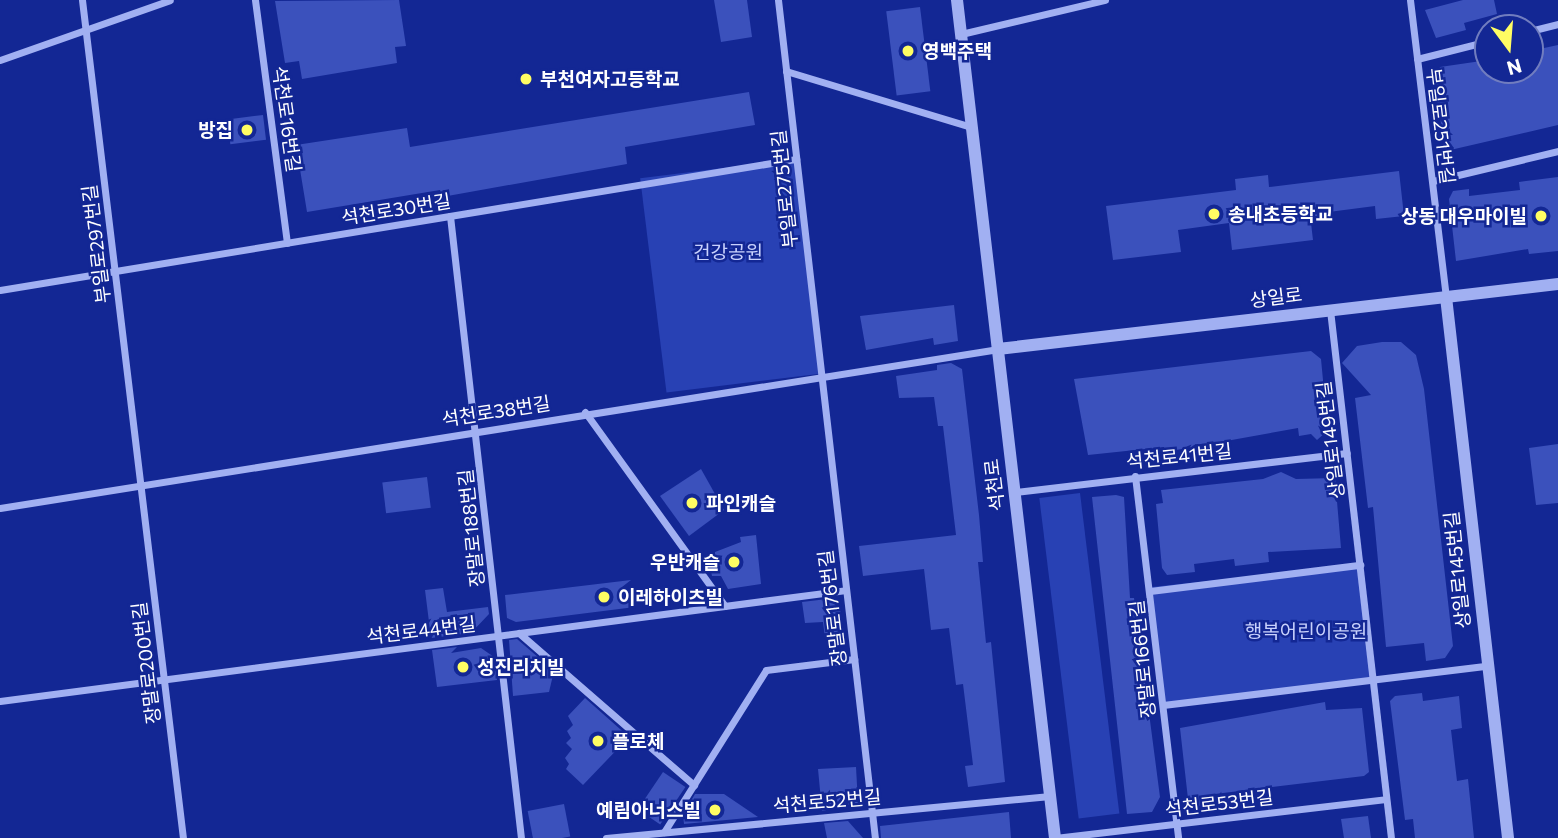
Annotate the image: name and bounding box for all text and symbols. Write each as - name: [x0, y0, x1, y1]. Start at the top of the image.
- north arrow: [1474, 14, 1544, 84]
- place label: 영백주택: [922, 40, 992, 62]
- marker: 영백주택: [900, 43, 916, 59]
- text: N: [1504, 55, 1524, 81]
- street label: 석천로16번길: [268, 64, 306, 174]
- street label: 부일로251번길: [1423, 67, 1459, 185]
- place label: 부천여자고등학교: [540, 68, 680, 90]
- marker: 부천여자고등학교: [518, 71, 534, 87]
- place label: 방집: [198, 119, 233, 141]
- marker: 방집: [239, 122, 255, 138]
- street label: 부일로275번길: [766, 129, 802, 249]
- street label: 부일로297번길: [77, 183, 115, 305]
- street label: 석천로30번길: [340, 189, 452, 229]
- place label: 송내초등학교: [1228, 203, 1333, 225]
- place label: 상동 대우마이빌: [1401, 205, 1527, 227]
- marker: 송내초등학교: [1206, 206, 1222, 222]
- marker: 상동 대우마이빌: [1533, 208, 1549, 224]
- park label: 건강공원: [693, 241, 763, 263]
- street label: 상일로: [1249, 282, 1303, 312]
- street label: 상일로149번길: [1311, 380, 1349, 500]
- street label: 석천로38번길: [440, 391, 552, 431]
- street label: 석천로41번길: [1125, 439, 1233, 473]
- street label: 석천로: [979, 458, 1009, 512]
- street label: 장말로188번길: [453, 468, 489, 588]
- place label: 파인캐슬: [706, 492, 776, 514]
- marker: 파인캐슬: [684, 495, 700, 511]
- street label: 상일로145번길: [1440, 510, 1474, 630]
- street label: 장말로176번길: [814, 549, 850, 667]
- place label: 우반캐슬: [650, 551, 720, 573]
- marker: 우반캐슬: [726, 554, 742, 570]
- place label: 이레하이츠빌: [618, 586, 723, 608]
- marker: 이레하이츠빌: [596, 589, 612, 605]
- street label: 장말로166번길: [1124, 599, 1160, 719]
- street label: 장말로200번길: [127, 601, 165, 725]
- street label: 석천로44번길: [365, 612, 477, 648]
- park label: 행복어린이공원: [1245, 620, 1367, 642]
- place label: 성진리치빌: [477, 656, 564, 678]
- marker: 성진리치빌: [455, 659, 471, 675]
- place label: 플로체: [612, 730, 664, 752]
- marker: 플로체: [590, 733, 606, 749]
- street label: 석천로52번길: [772, 785, 882, 817]
- street label: 석천로53번길: [1163, 785, 1275, 821]
- place label: 예림아너스빌: [596, 799, 701, 821]
- marker: 예림아너스빌: [707, 802, 723, 818]

